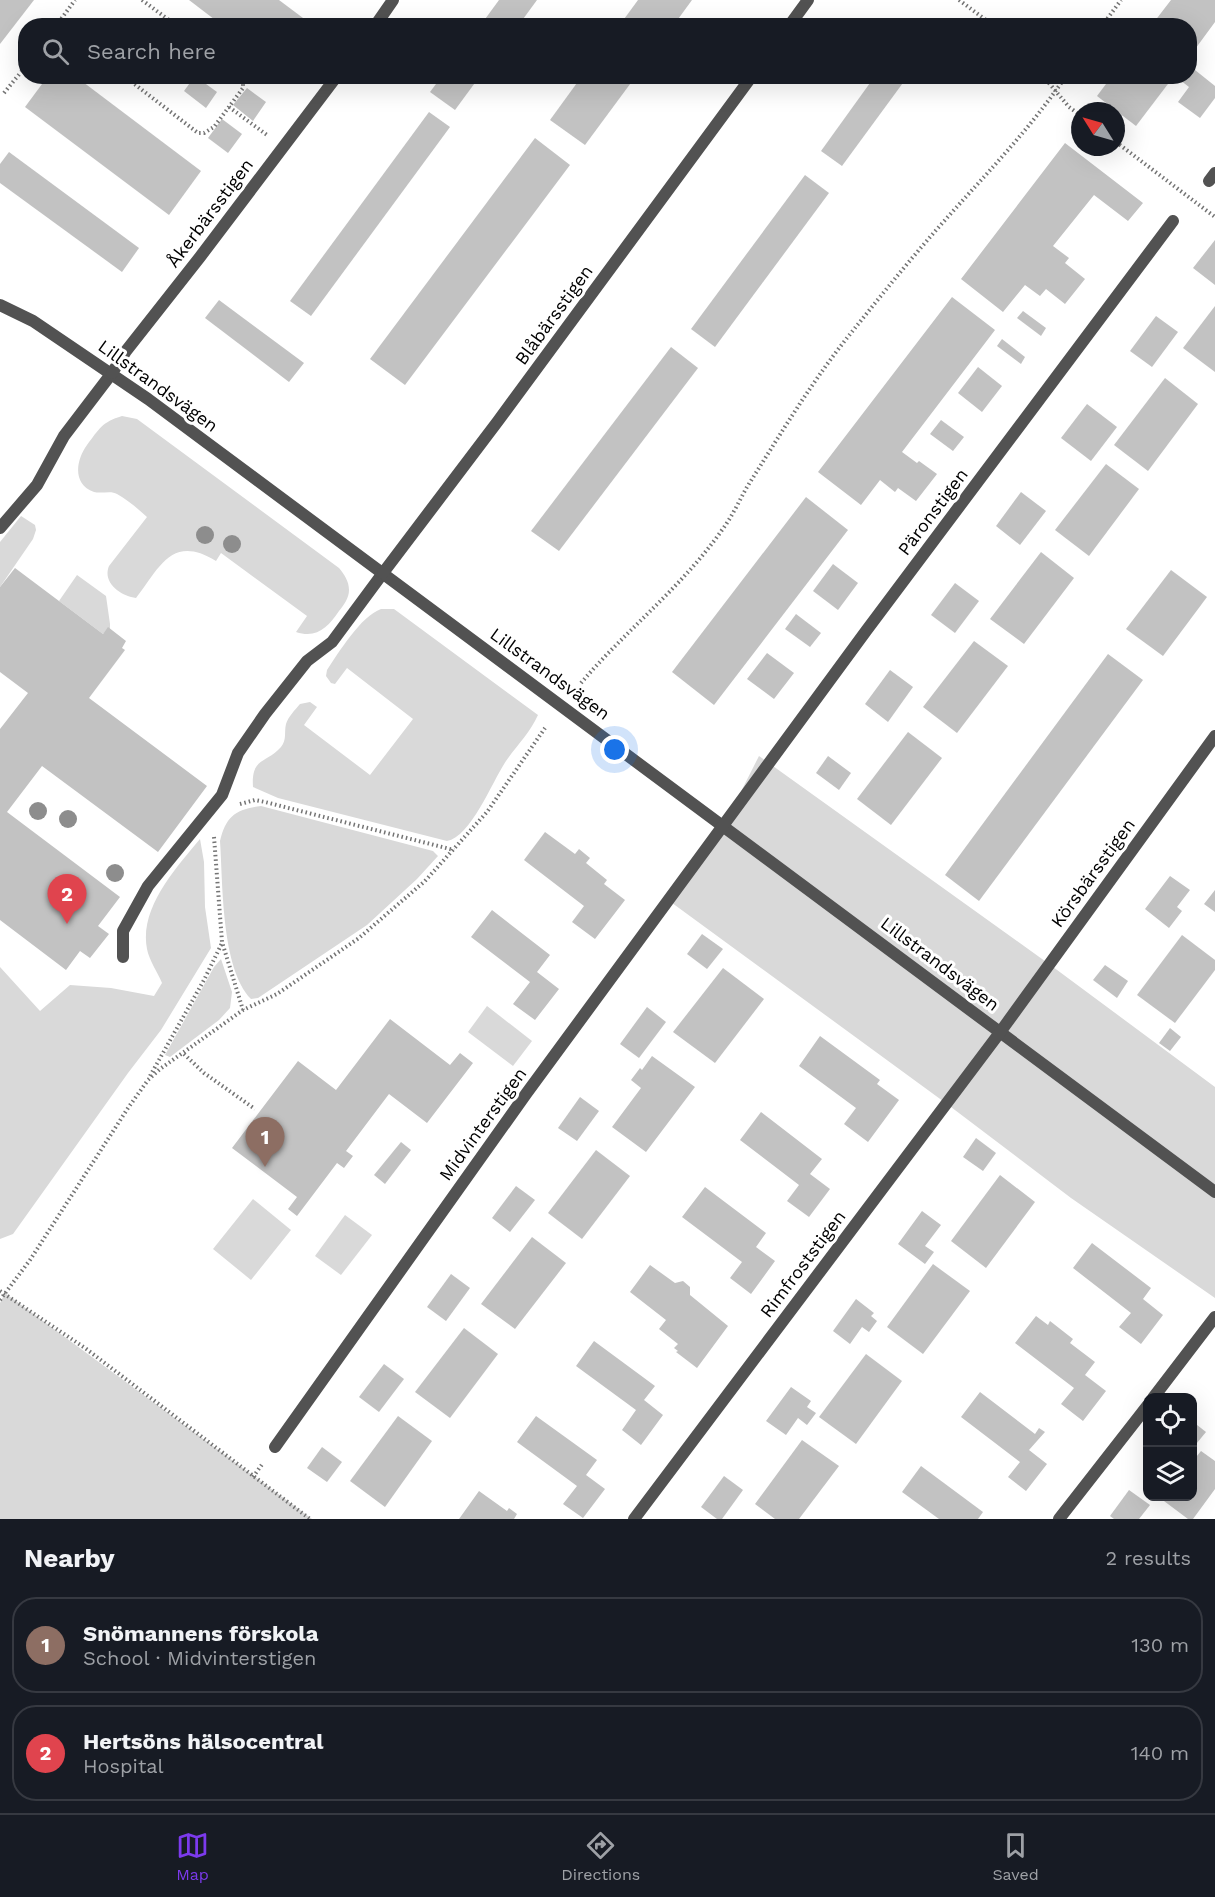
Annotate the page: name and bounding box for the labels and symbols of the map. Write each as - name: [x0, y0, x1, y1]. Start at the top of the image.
- north arrow: [1071, 102, 1125, 156]
- street label: Åkerbärsstigen: [162, 154, 257, 271]
- street label: Blåbärsstigen: [510, 261, 597, 369]
- street label: Lillstrandsvägen: [94, 335, 222, 436]
- street label: Päronstigen: [893, 464, 972, 559]
- street label: Lillstrandsvägen: [486, 623, 614, 724]
- your location: [600, 735, 629, 764]
- street label: Körsbärsstigen: [1046, 814, 1139, 931]
- pin: 2: [48, 874, 86, 924]
- street label: Lillstrandsvägen: [877, 912, 1004, 1015]
- street label: Midvinterstigen: [435, 1063, 531, 1184]
- pin: 1: [246, 1118, 284, 1167]
- street label: Rimfroststigen: [756, 1206, 850, 1321]

